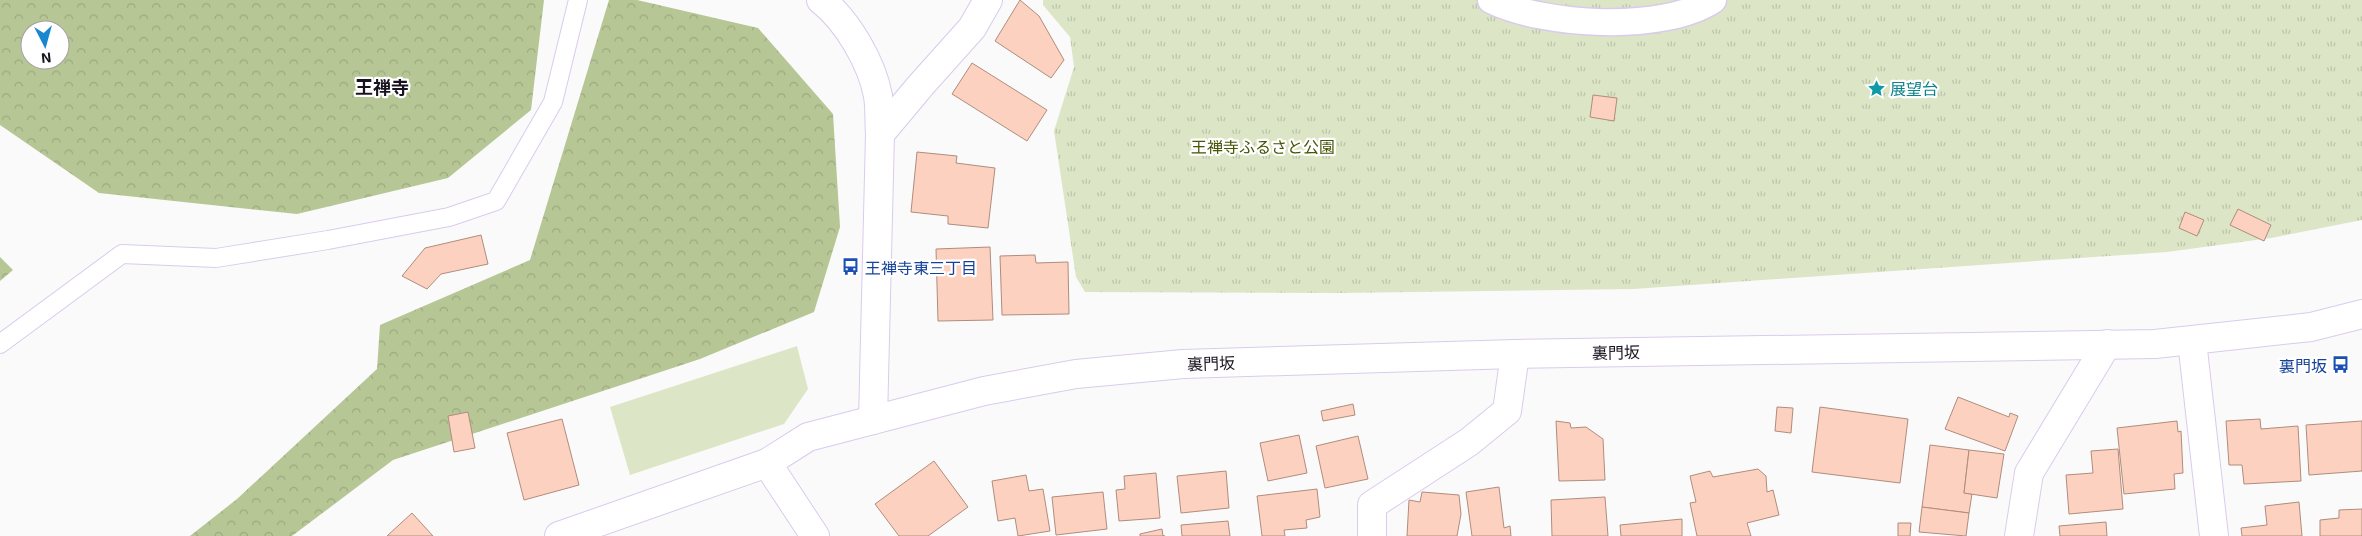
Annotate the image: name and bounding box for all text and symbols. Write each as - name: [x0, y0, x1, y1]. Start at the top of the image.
- north arrow: [20, 20, 70, 70]
- text: N: [40, 49, 52, 67]
- district label: 王禅寺: [355, 76, 409, 98]
- place icon: 展望台: [1866, 78, 1886, 98]
- place label: 展望台: [1890, 79, 1938, 98]
- park label: 王禅寺ふるさと公園: [1191, 137, 1335, 156]
- bus stop icon: 王禅寺東三丁目: [841, 257, 861, 277]
- place label: 王禅寺東三丁目: [865, 258, 977, 277]
- street label: 裏門坂: [1592, 342, 1640, 362]
- street label: 裏門坂: [1187, 353, 1235, 373]
- bus stop icon: 裏門坂: [2331, 355, 2351, 375]
- place label: 裏門坂: [2279, 356, 2327, 375]

